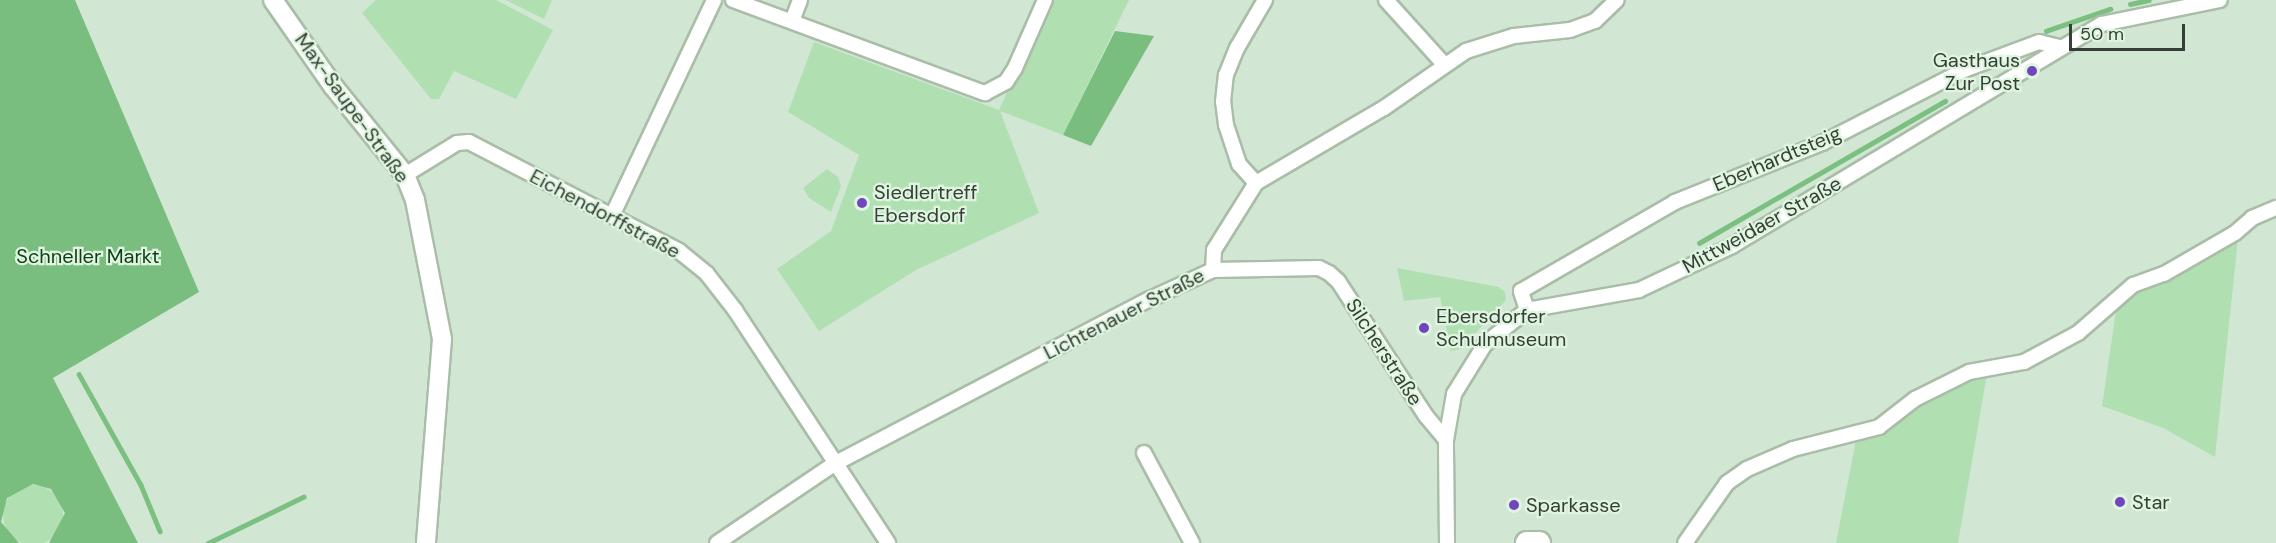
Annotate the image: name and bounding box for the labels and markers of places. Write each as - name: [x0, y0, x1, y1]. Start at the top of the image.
- place label: Gasthaus Zur Post: [1933, 48, 2020, 95]
- marker: Gasthaus Zur Post: [2025, 64, 2039, 78]
- place label: Siedlertreff Ebersdorf: [874, 180, 977, 227]
- marker: Siedlertreff Ebersdorf: [855, 196, 869, 210]
- place label: Ebersdorfer Schulmuseum: [1436, 304, 1566, 351]
- marker: Ebersdorfer Schulmuseum: [1417, 321, 1431, 335]
- place label: Star: [2132, 490, 2170, 514]
- place label: Sparkasse: [1526, 493, 1621, 517]
- marker: Star: [2113, 495, 2127, 509]
- marker: Sparkasse: [1507, 498, 1521, 512]

